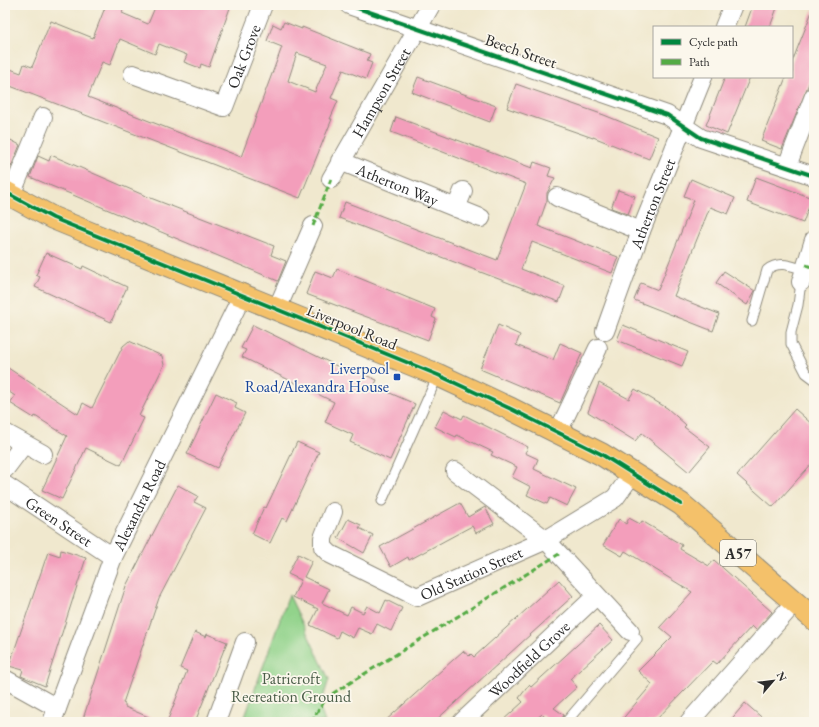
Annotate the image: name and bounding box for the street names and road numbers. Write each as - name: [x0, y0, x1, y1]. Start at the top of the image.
- street label: Oak Grove: [222, 21, 265, 91]
- street label: Beech Street: [482, 29, 560, 73]
- street label: Hampson Street: [347, 44, 415, 141]
- street label: Atherton Street: [625, 155, 680, 253]
- street label: Atherton Way: [352, 158, 443, 211]
- street label: Liverpool Road: [304, 299, 401, 355]
- street label: Alexandra Road: [107, 455, 170, 555]
- street label: Green Street: [22, 491, 97, 551]
- road number: A57: [720, 540, 756, 566]
- street label: Old Station Street: [417, 541, 526, 605]
- street label: Woodfield Grove: [484, 616, 574, 702]

